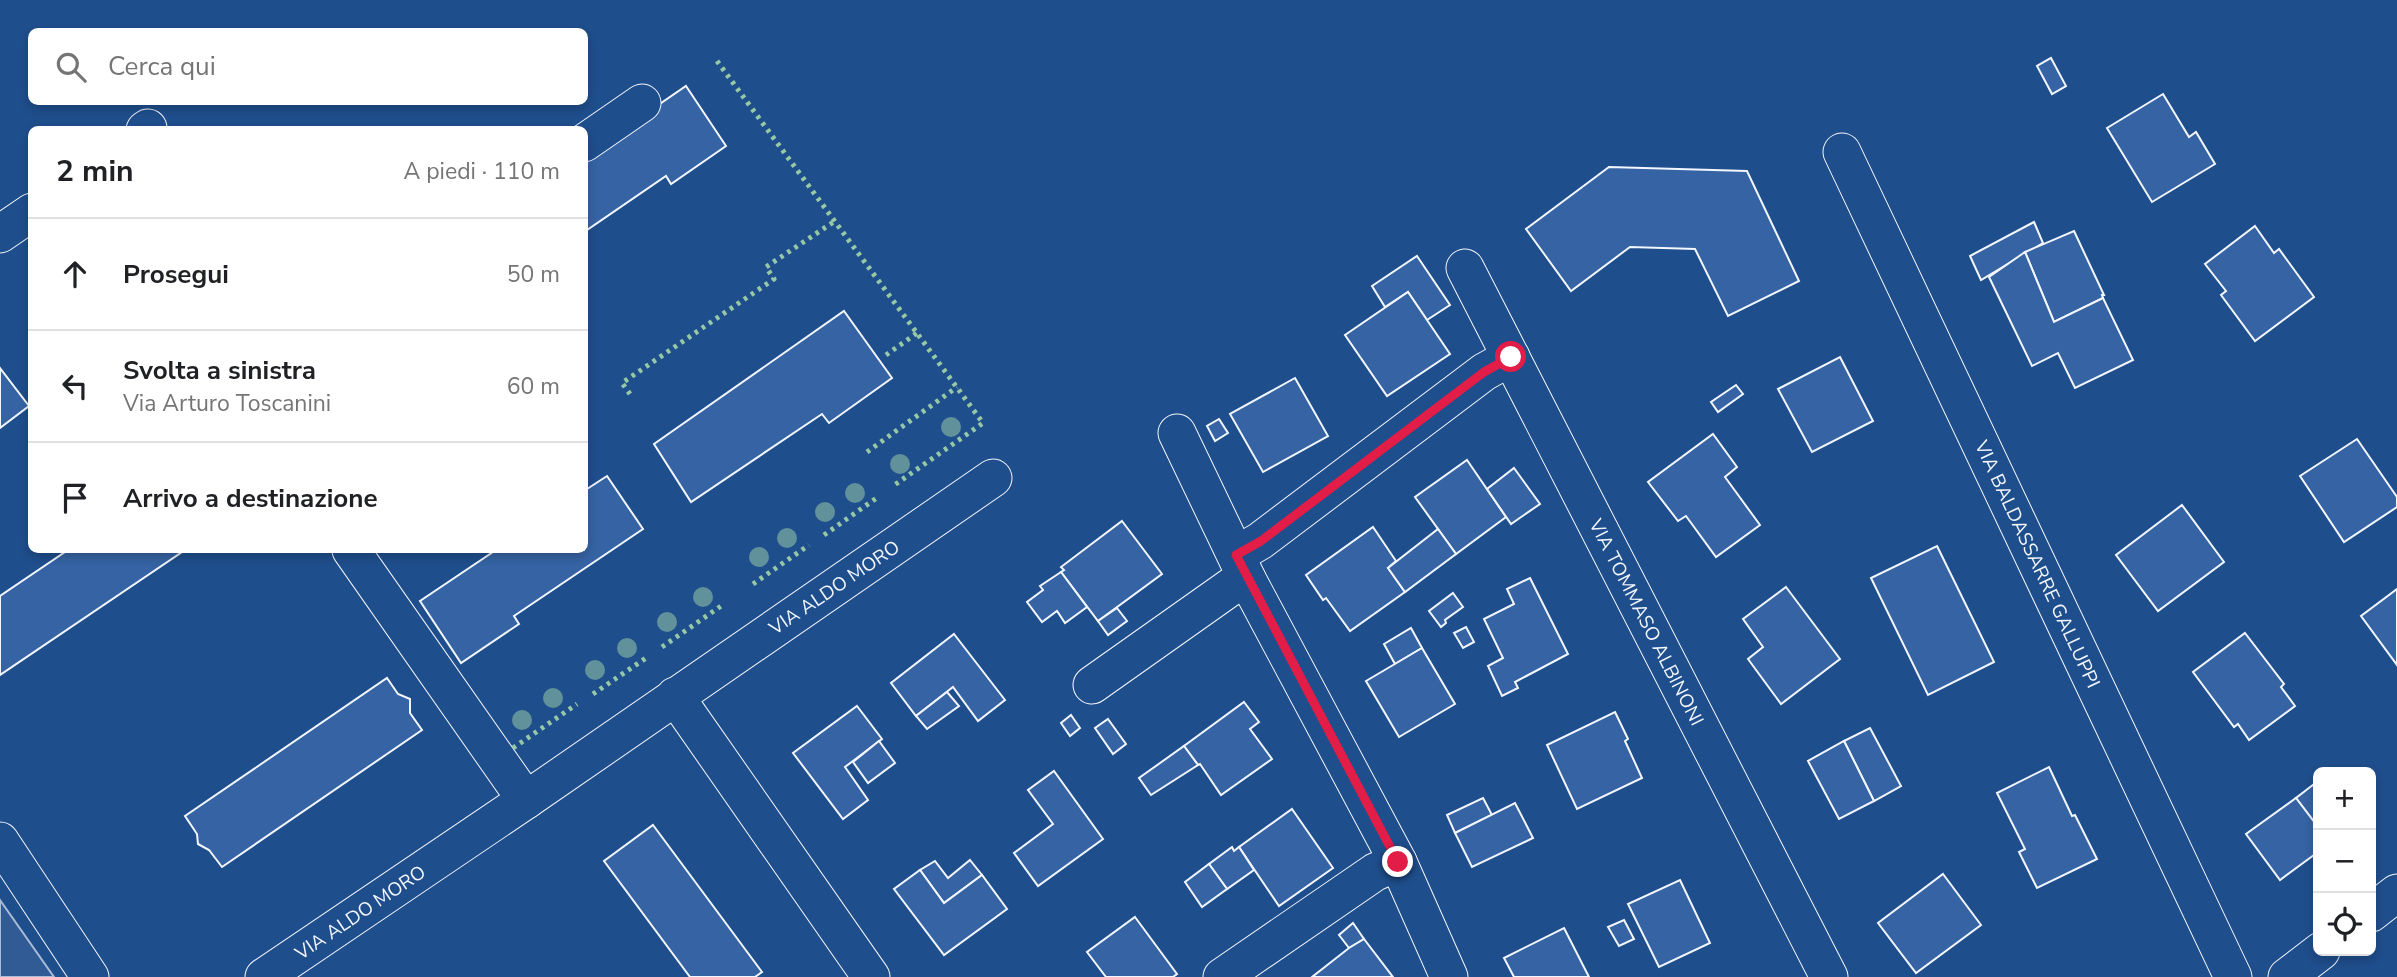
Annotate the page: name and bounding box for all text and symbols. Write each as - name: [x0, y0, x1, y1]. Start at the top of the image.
- search box: [28, 28, 588, 105]
- icon: search: [52, 48, 90, 86]
- text: Cerca qui: [108, 49, 216, 84]
- text: 2 min: [56, 151, 134, 192]
- text: A piedi · 110 m: [404, 156, 560, 187]
- icon: ahead: [56, 255, 94, 293]
- text: Prosegui: [123, 257, 229, 292]
- text: 50 m: [507, 259, 560, 290]
- route start: [1495, 341, 1526, 372]
- text: Svolta a sinistra: [123, 353, 316, 388]
- icon: left: [56, 367, 94, 405]
- text: 60 m: [507, 371, 560, 402]
- text: Via Arturo Toscanini: [123, 388, 331, 419]
- street label: VIA BALDASSARRE GALLUPPI: [1968, 436, 2106, 692]
- icon: arrive: [56, 479, 94, 517]
- text: Arrivo a destinazione: [123, 481, 378, 516]
- street label: VIA TOMMASO ALBINONI: [1582, 514, 1710, 730]
- street label: VIA ALDO MORO: [763, 534, 905, 642]
- map controls: [2313, 767, 2376, 956]
- button: +: [2313, 767, 2376, 830]
- button: −: [2313, 830, 2376, 893]
- route end: [1382, 846, 1413, 877]
- street label: VIA ALDO MORO: [289, 859, 431, 967]
- button: locate: [2313, 893, 2376, 956]

